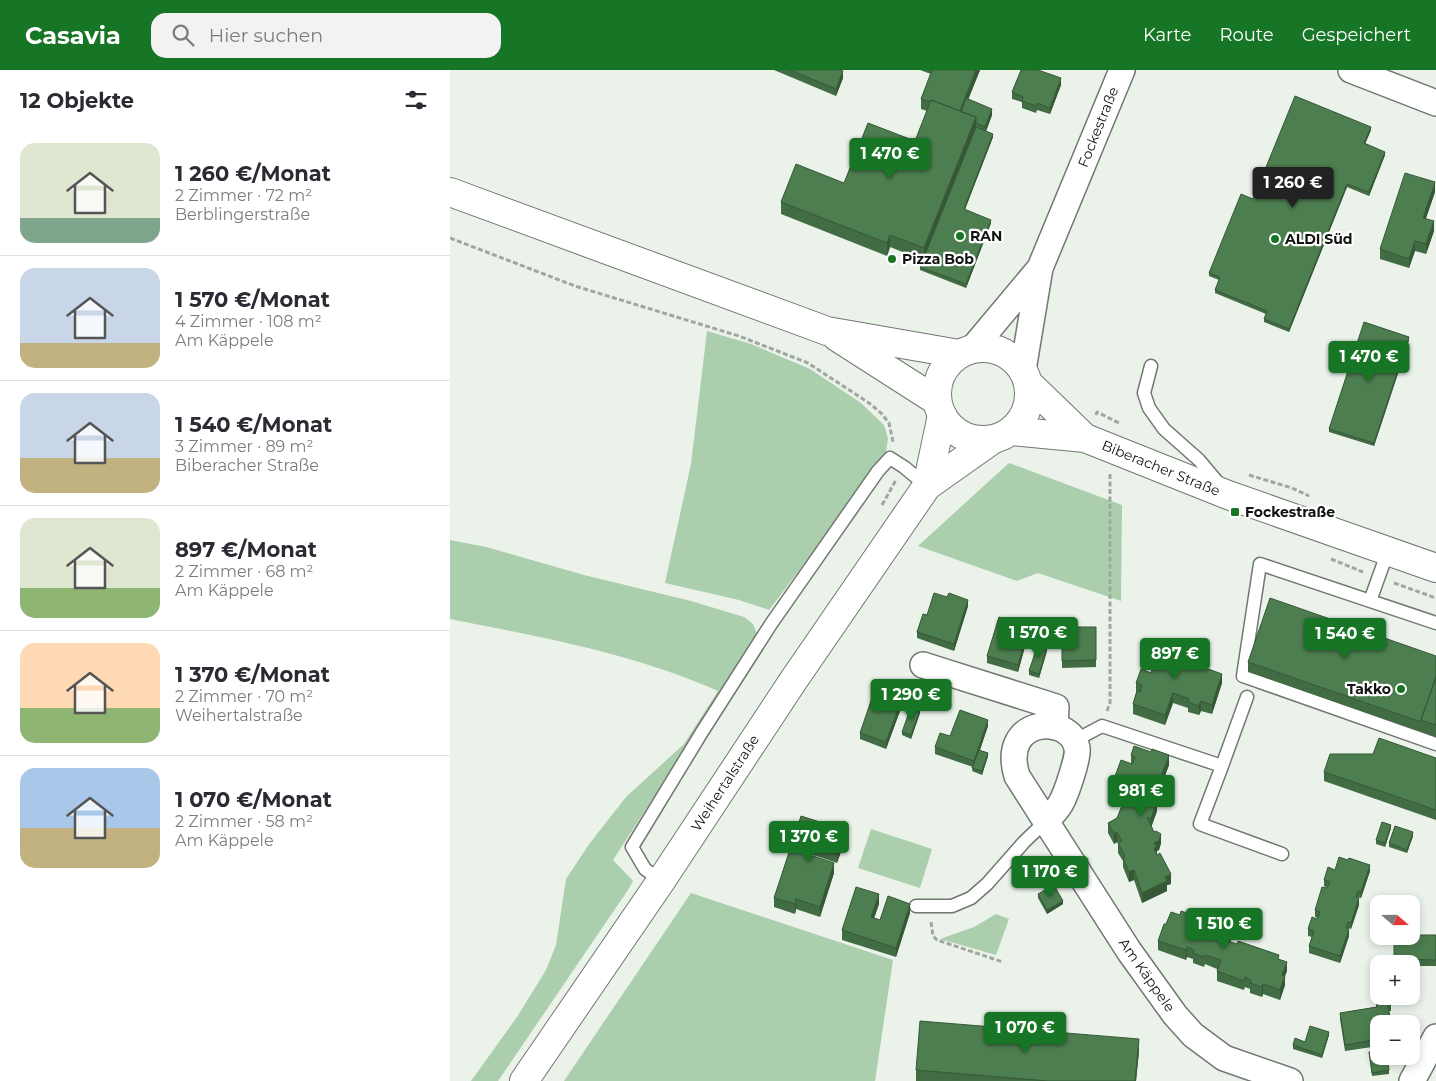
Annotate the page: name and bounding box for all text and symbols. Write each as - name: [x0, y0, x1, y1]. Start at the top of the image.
- search box: [151, 13, 501, 58]
- text: Casavia: [25, 21, 121, 50]
- icon: search: [169, 21, 197, 49]
- text: Hier suchen: [209, 24, 323, 47]
- text: Karte: [1143, 24, 1191, 46]
- text: Route: [1219, 24, 1274, 46]
- text: Gespeichert: [1302, 24, 1411, 46]
- street label: Fockestraße: [1074, 84, 1122, 170]
- icon: filters: [402, 86, 430, 114]
- text: 12 Objekte: [20, 88, 134, 113]
- pin: 1 470 €: [844, 138, 936, 180]
- text: 1 470 €: [860, 144, 920, 163]
- text: 1 260 €/Monat: [175, 161, 331, 186]
- icon: home: [60, 163, 120, 223]
- pin: 1 260 €: [1247, 166, 1339, 209]
- text: 1 260 €: [1264, 173, 1322, 192]
- text: 2 Zimmer · 72 m²: [175, 186, 312, 205]
- text: Berblingerstraße: [175, 205, 310, 224]
- place label: RAN: [970, 227, 1002, 245]
- marker: RAN: [954, 230, 966, 242]
- place label: ALDI Süd: [1284, 230, 1353, 248]
- marker: ALDI Süd: [1269, 233, 1281, 245]
- place label: Pizza Bob: [902, 250, 974, 268]
- marker: Pizza Bob: [886, 253, 898, 265]
- text: 1 570 €/Monat: [175, 287, 330, 312]
- icon: home: [60, 288, 120, 348]
- text: 4 Zimmer · 108 m²: [175, 312, 322, 331]
- text: Am Käppele: [175, 331, 274, 350]
- pin: 1 470 €: [1323, 340, 1415, 383]
- text: 1 470 €: [1339, 347, 1399, 366]
- text: 1 540 €/Monat: [175, 412, 332, 437]
- icon: home: [60, 413, 120, 473]
- street label: Biberacher Straße: [1099, 436, 1223, 500]
- text: 3 Zimmer · 89 m²: [175, 437, 313, 456]
- text: Biberacher Straße: [175, 456, 319, 475]
- place label: Fockestraße: [1245, 503, 1335, 521]
- marker: Fockestraße: [1229, 506, 1241, 518]
- text: 897 €/Monat: [175, 537, 317, 562]
- icon: home: [60, 538, 120, 598]
- text: 2 Zimmer · 68 m²: [175, 562, 313, 581]
- text: Am Käppele: [175, 581, 274, 600]
- pin: 1 570 €: [992, 616, 1084, 659]
- pin: 1 540 €: [1299, 618, 1391, 660]
- text: 1 570 €: [1009, 623, 1067, 642]
- text: 1 540 €: [1315, 624, 1375, 643]
- pin: 897 €: [1140, 638, 1210, 680]
- text: 897 €: [1151, 644, 1199, 663]
- text: 1 370 €/Monat: [175, 662, 330, 687]
- icon: home: [60, 663, 120, 723]
- pin: 1 290 €: [865, 678, 957, 721]
- place label: Takko: [1347, 680, 1391, 698]
- marker: Takko: [1395, 683, 1407, 695]
- text: 1 290 €: [882, 685, 940, 704]
- text: 2 Zimmer · 70 m²: [175, 687, 313, 706]
- text: Weihertalstraße: [175, 706, 303, 725]
- street label: Weihertalstraße: [687, 731, 763, 835]
- pin: 981 €: [1106, 774, 1176, 817]
- text: 981 €: [1119, 781, 1163, 800]
- text: 1 070 €/Monat: [175, 787, 332, 812]
- icon: home: [60, 788, 120, 848]
- text: 2 Zimmer · 58 m²: [175, 812, 313, 831]
- pin: 1 370 €: [763, 820, 855, 863]
- text: 1 370 €: [780, 827, 838, 846]
- text: Am Käppele: [175, 831, 274, 850]
- pin: 1 170 €: [1004, 856, 1096, 898]
- text: 1 170 €: [1022, 862, 1078, 881]
- north arrow: [1370, 895, 1420, 945]
- map controls: [1370, 895, 1420, 1065]
- pin: 1 510 €: [1178, 908, 1270, 950]
- text: 1 510 €: [1197, 914, 1251, 933]
- street label: Am Käppele: [1115, 935, 1179, 1015]
- button: +: [1370, 955, 1420, 1005]
- pin: 1 070 €: [979, 1012, 1071, 1054]
- button: −: [1370, 1015, 1420, 1065]
- text: 1 070 €: [995, 1018, 1055, 1037]

